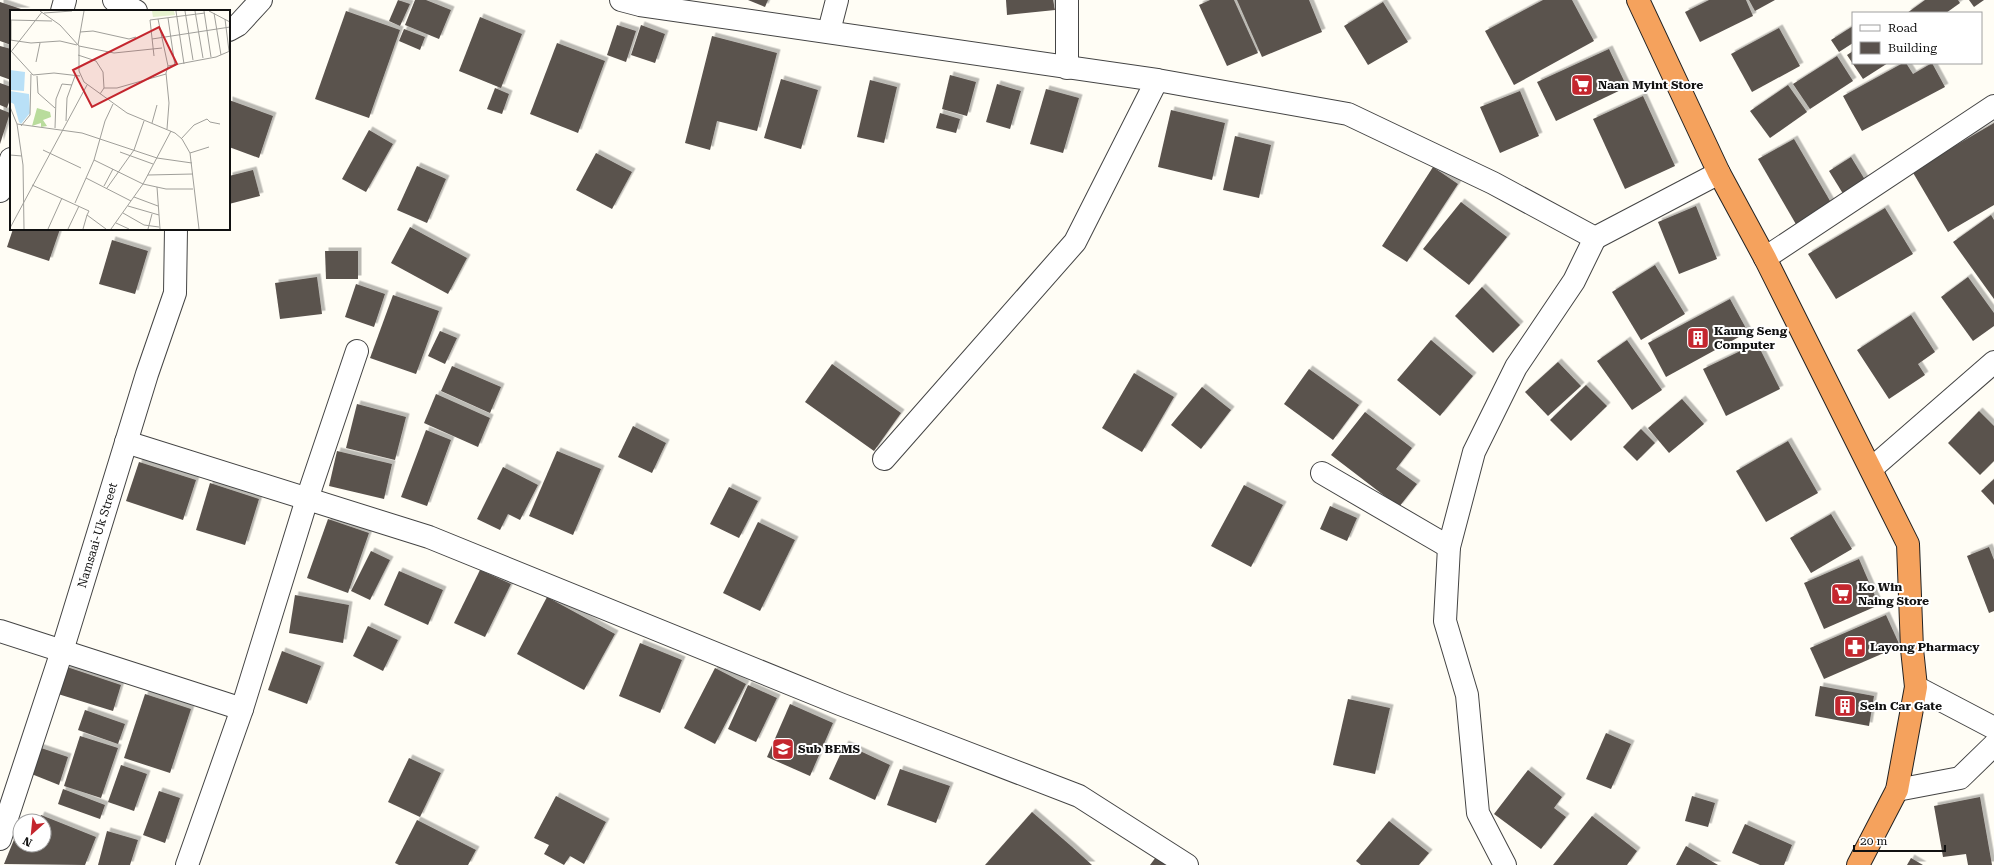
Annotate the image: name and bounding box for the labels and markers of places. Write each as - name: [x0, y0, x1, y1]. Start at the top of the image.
- supermarket icon: Naan Myint Store: [1569, 72, 1595, 98]
- place label: Naan Myint Store: [1598, 78, 1703, 92]
- place label: Kaung Seng Computer: [1714, 324, 1788, 352]
- building icon: Kaung Seng Computer: [1685, 325, 1711, 351]
- place label: Ko Win Naing Store: [1858, 580, 1929, 608]
- supermarket icon: Ko Win Naing Store: [1829, 581, 1855, 607]
- pharmacy icon: Layong Pharmacy: [1842, 634, 1868, 660]
- place label: Layong Pharmacy: [1870, 640, 1980, 654]
- building icon: Sein Car Gate: [1832, 693, 1858, 719]
- place label: Sein Car Gate: [1860, 699, 1942, 713]
- school or university icon: Sub BEMS: [770, 736, 796, 762]
- place label: Sub BEMS: [798, 742, 861, 756]

